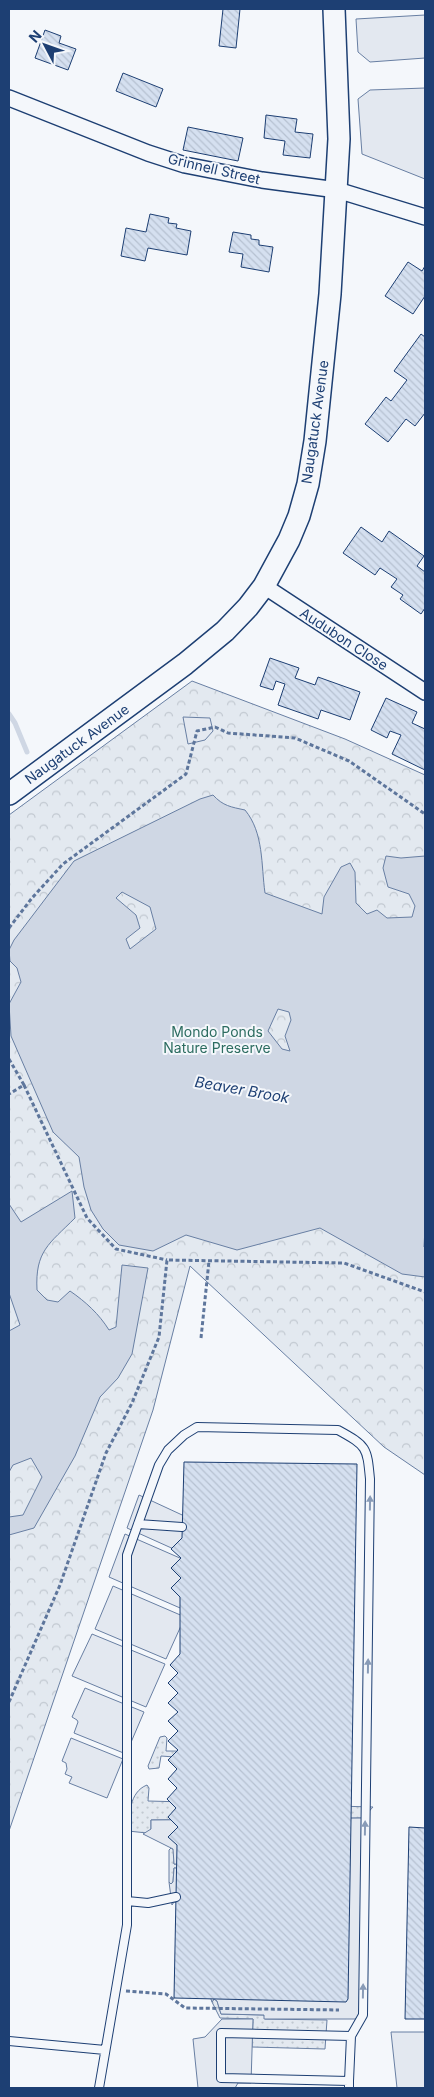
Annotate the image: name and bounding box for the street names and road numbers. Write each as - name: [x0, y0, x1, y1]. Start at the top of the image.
- street label: Grinnell Street: [166, 150, 262, 187]
- street label: Naugatuck Avenue: [297, 359, 332, 485]
- street label: Audubon Close: [297, 604, 391, 673]
- street label: Naugatuck Avenue: [21, 700, 132, 787]

